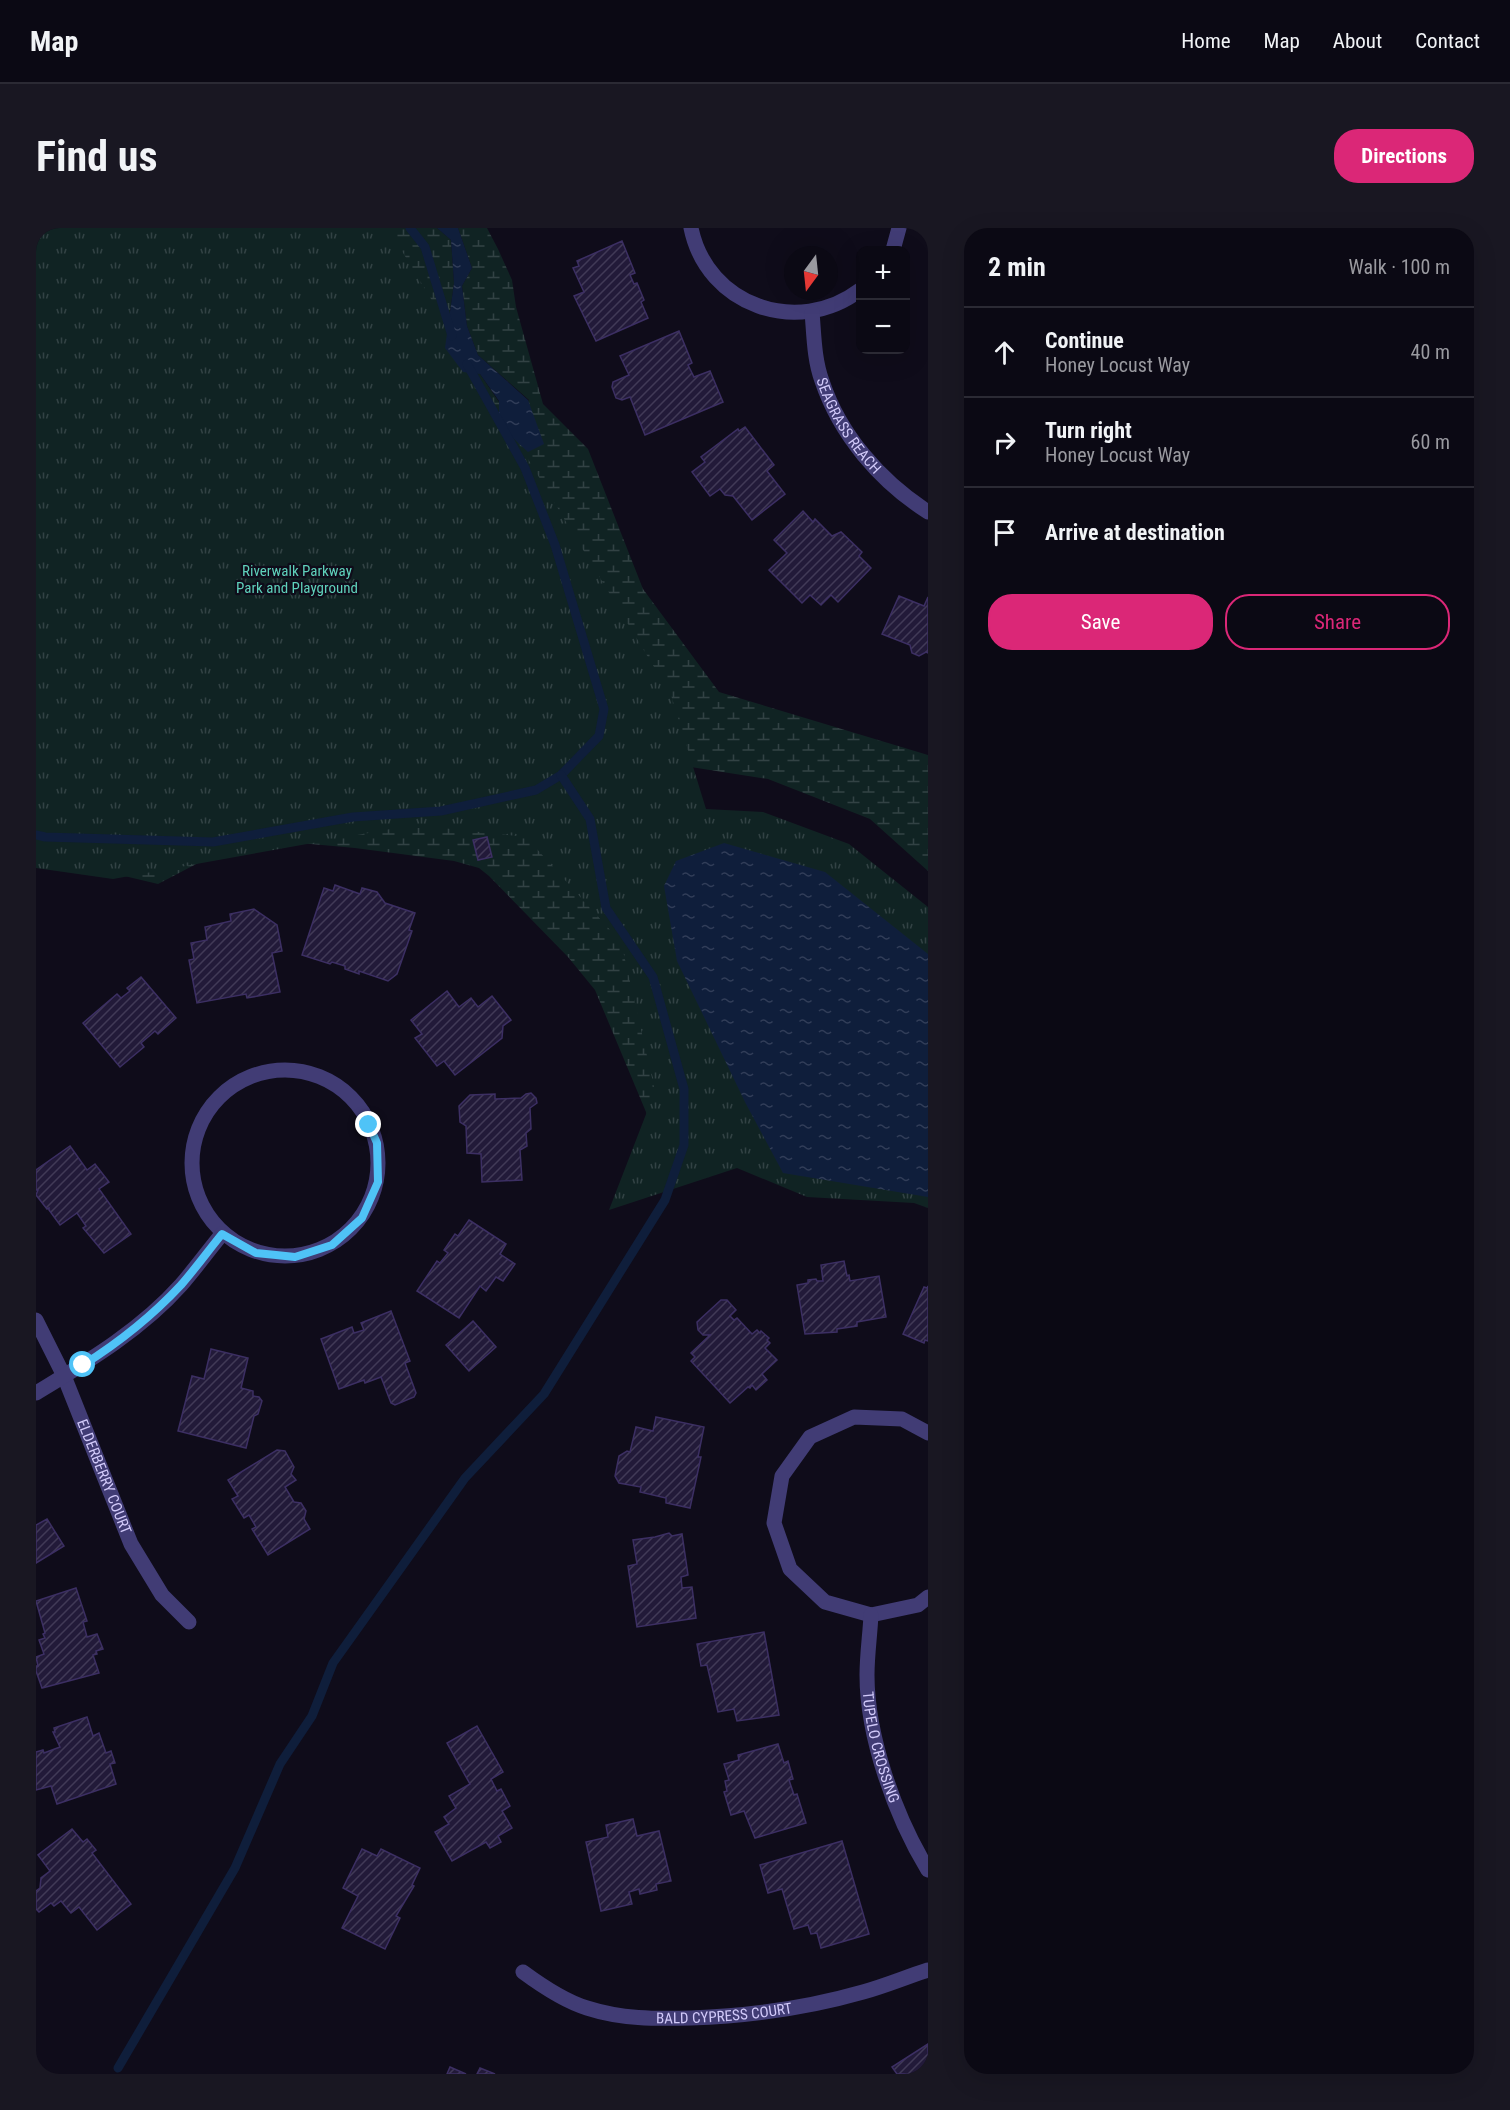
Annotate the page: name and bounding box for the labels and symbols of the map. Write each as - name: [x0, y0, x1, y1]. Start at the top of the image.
- north arrow: [784, 246, 838, 300]
- street label: SEAGRASS REACH: [813, 375, 885, 477]
- park label: Riverwalk Parkway Park and Playground: [236, 562, 358, 597]
- route end: [355, 1111, 381, 1137]
- route start: [69, 1351, 95, 1377]
- street label: ELDERBERRY COURT: [73, 1417, 135, 1537]
- street label: TUPELO CROSSING: [859, 1691, 903, 1806]
- street label: BALD CYPRESS COURT: [656, 1999, 794, 2027]

